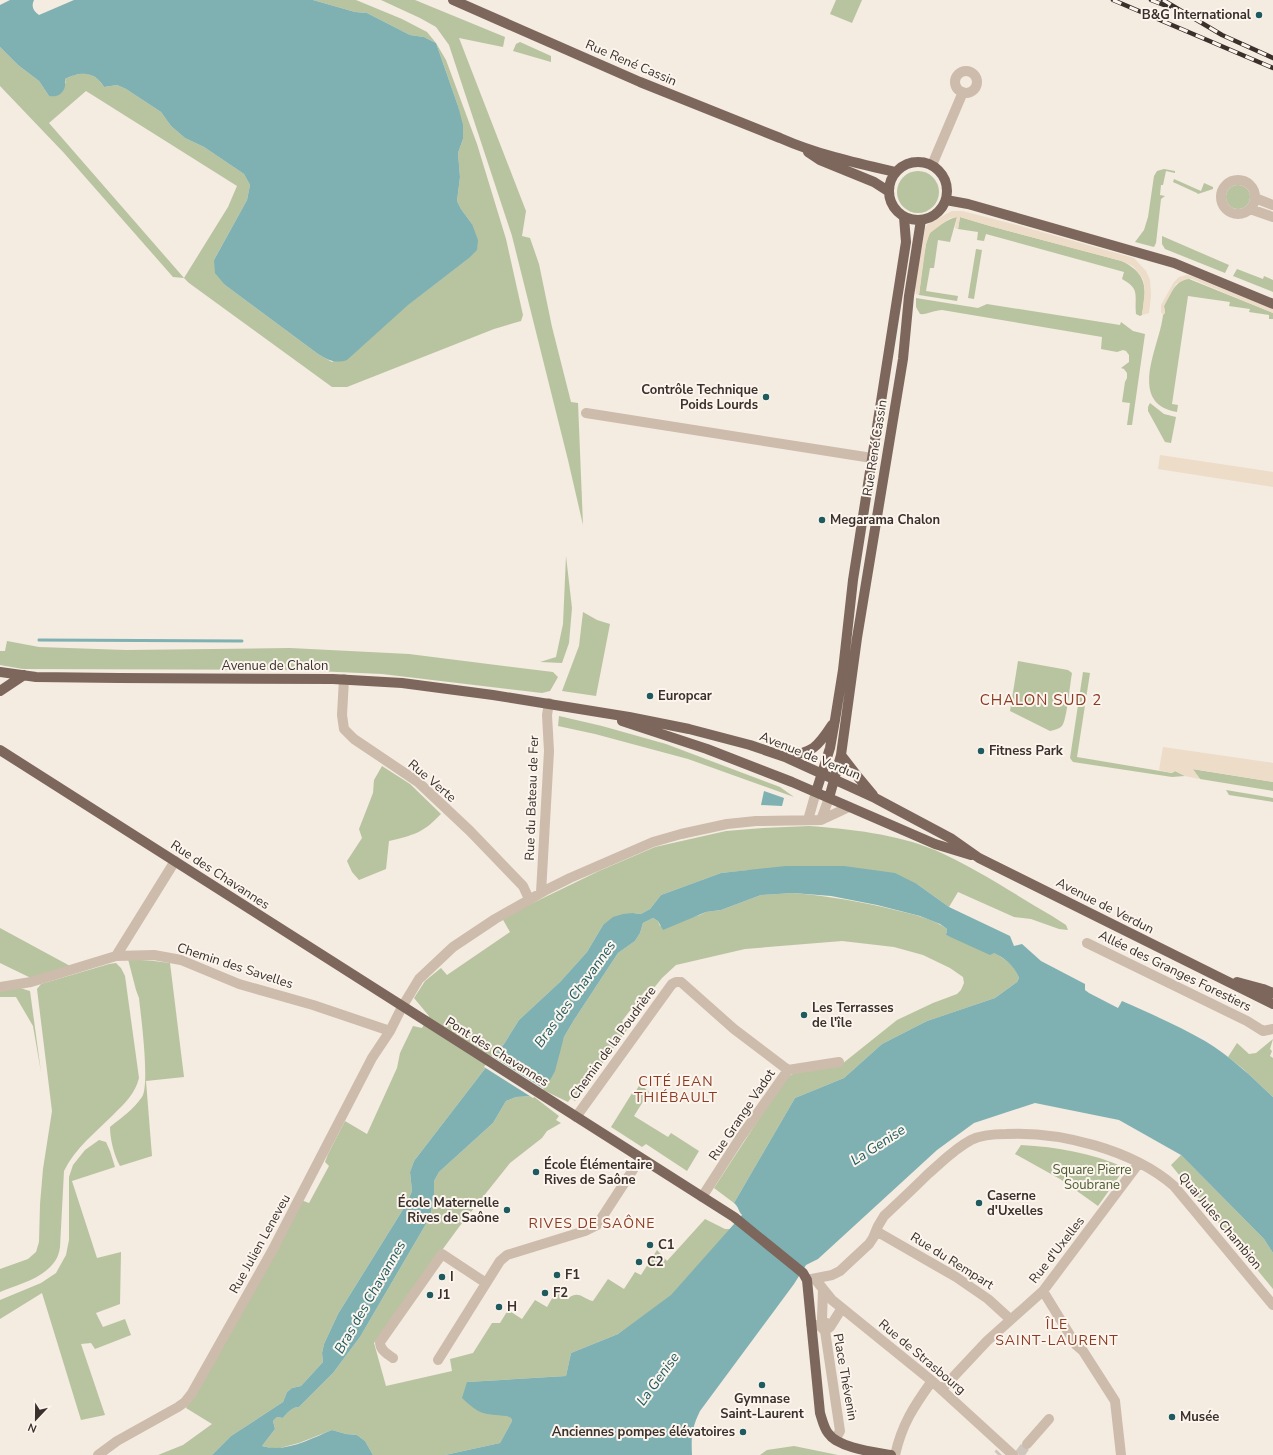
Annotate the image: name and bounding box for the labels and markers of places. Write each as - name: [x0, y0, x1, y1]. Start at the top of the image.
- place label: B&G International: [1142, 6, 1252, 24]
- marker: B&G International: [1254, 10, 1264, 20]
- place label: Contrôle Technique Poids Lourds: [641, 381, 758, 414]
- marker: Contrôle Technique Poids Lourds: [761, 392, 771, 402]
- place label: Megarama Chalon: [830, 511, 940, 529]
- marker: Megarama Chalon: [817, 515, 827, 525]
- place label: Europcar: [658, 687, 713, 705]
- marker: Europcar: [645, 691, 655, 701]
- place label: Fitness Park: [989, 742, 1064, 760]
- marker: Fitness Park: [976, 746, 986, 756]
- place label: Les Terrasses de l'île: [812, 999, 894, 1032]
- marker: Les Terrasses de l'île: [799, 1010, 809, 1020]
- place label: École Élémentaire Rives de Saône: [544, 1156, 652, 1189]
- marker: École Élémentaire Rives de Saône: [531, 1167, 541, 1177]
- place label: Caserne d'Uxelles: [987, 1187, 1043, 1220]
- place label: École Maternelle Rives de Saône: [398, 1194, 499, 1227]
- marker: Caserne d'Uxelles: [974, 1198, 984, 1208]
- marker: École Maternelle Rives de Saône: [502, 1205, 512, 1215]
- place label: C1: [658, 1236, 675, 1254]
- marker: C1: [645, 1240, 655, 1250]
- place label: C2: [647, 1253, 664, 1271]
- marker: C2: [634, 1257, 644, 1267]
- place label: F1: [565, 1266, 580, 1284]
- place label: I: [450, 1268, 454, 1286]
- marker: F1: [552, 1270, 562, 1280]
- marker: I: [437, 1272, 447, 1282]
- place label: F2: [553, 1284, 568, 1302]
- place label: J1: [437, 1286, 451, 1304]
- marker: F2: [540, 1288, 550, 1298]
- marker: J1: [425, 1290, 435, 1300]
- place label: H: [507, 1298, 517, 1316]
- marker: H: [494, 1302, 504, 1312]
- marker: Gymnase Saint-Laurent: [757, 1380, 767, 1390]
- place label: Gymnase Saint-Laurent: [720, 1390, 805, 1423]
- place label: Musée: [1180, 1408, 1219, 1426]
- marker: Musée: [1167, 1412, 1177, 1422]
- place label: Anciennes pompes élévatoires: [552, 1423, 735, 1441]
- marker: Anciennes pompes élévatoires: [738, 1427, 748, 1437]

